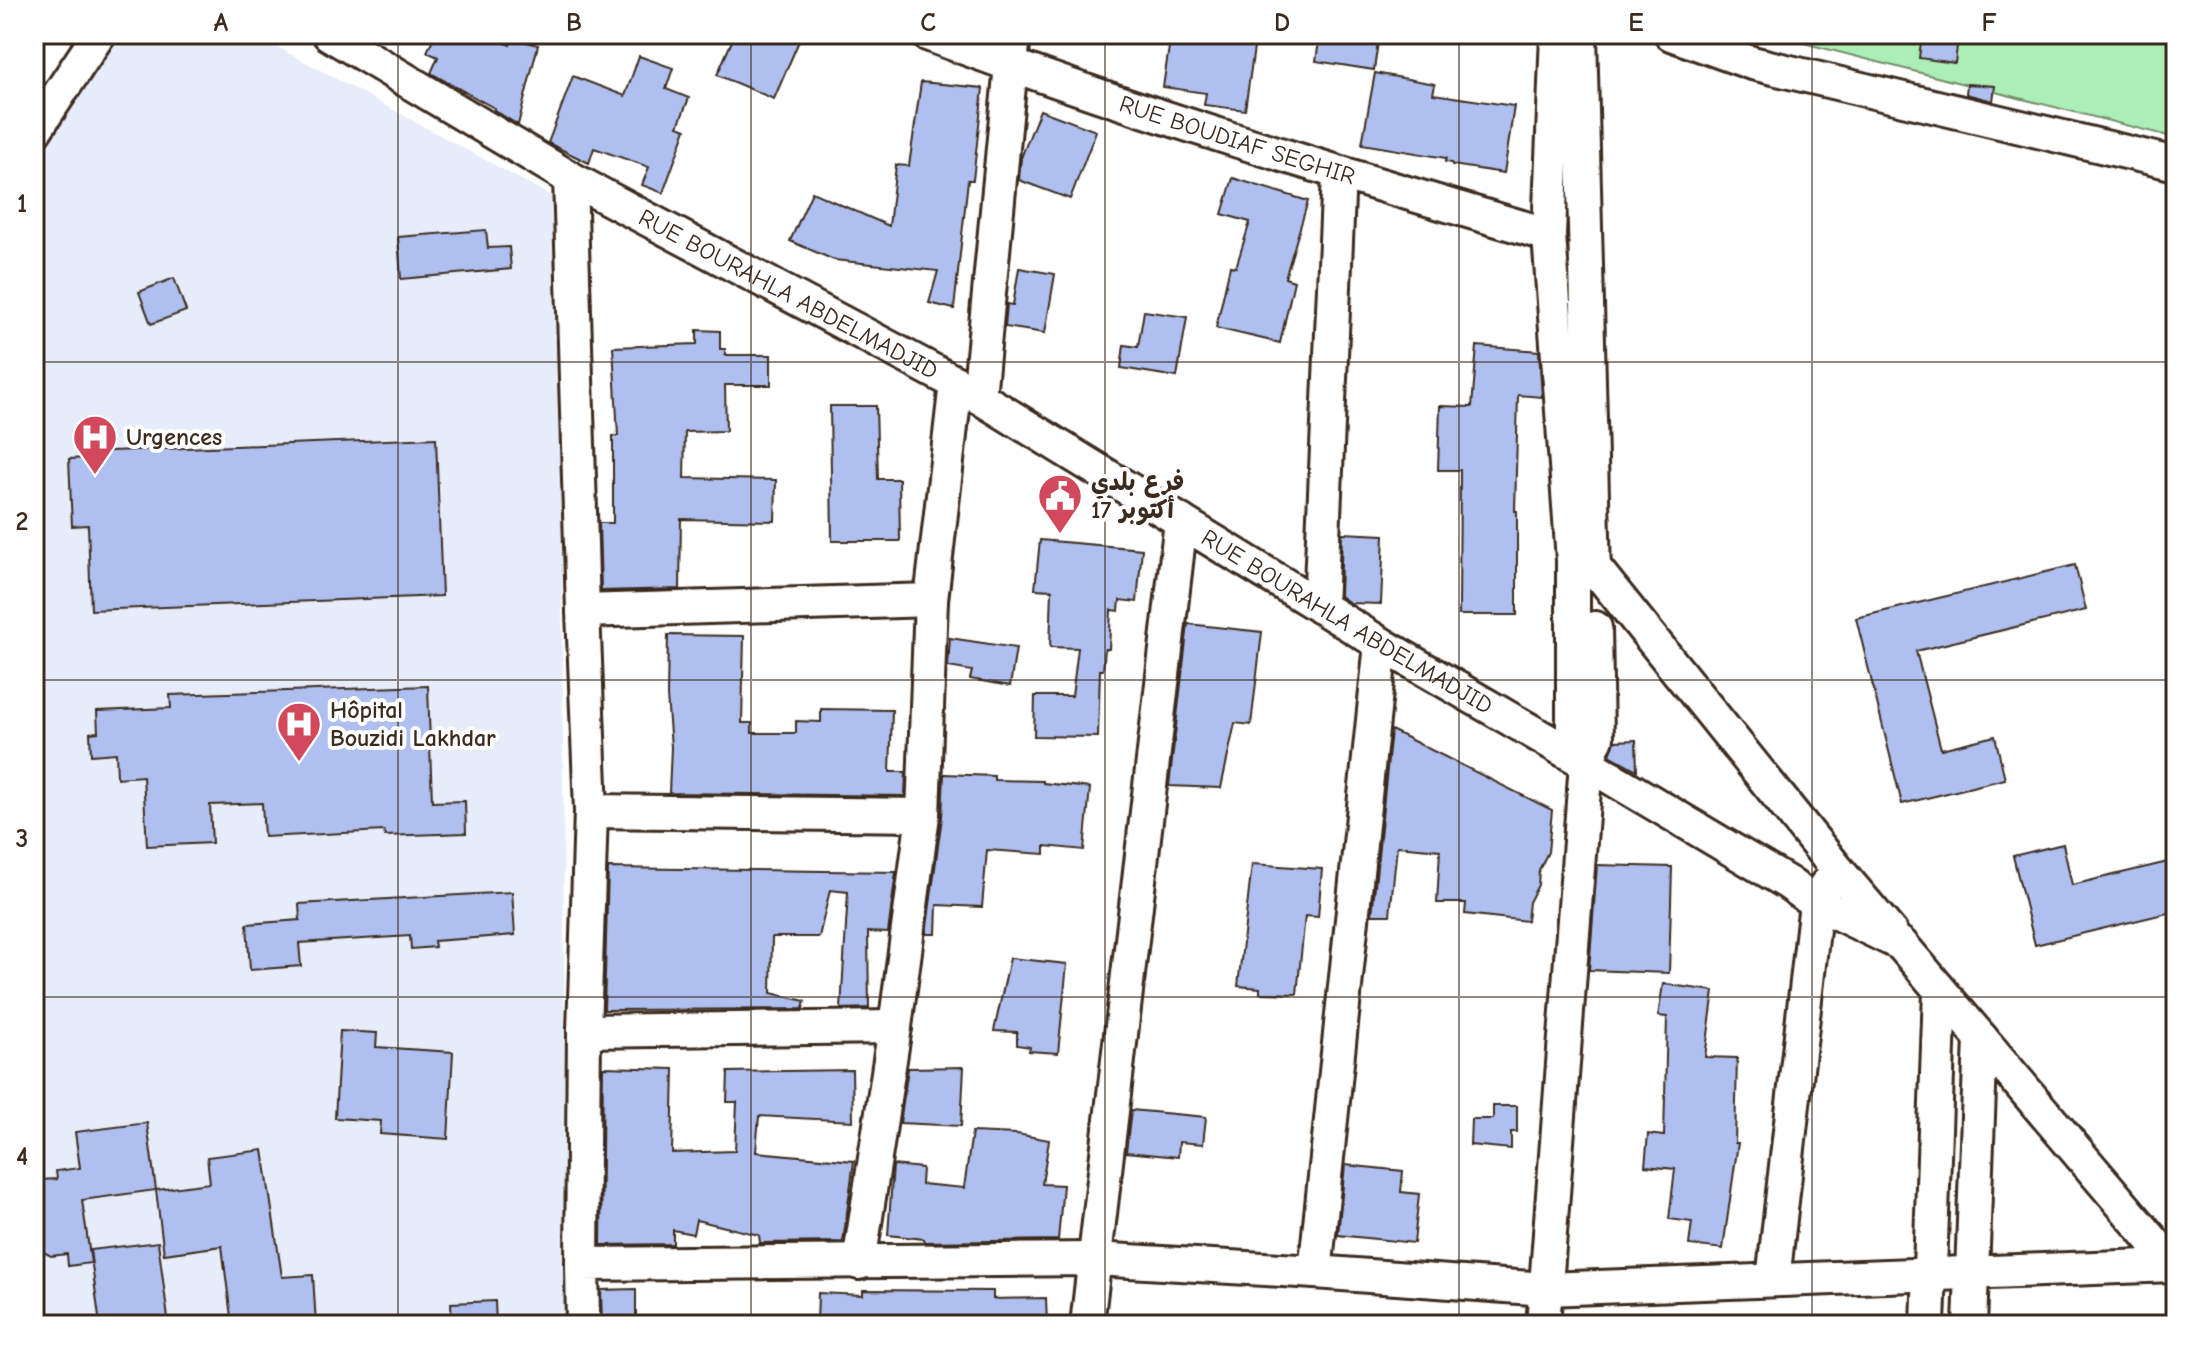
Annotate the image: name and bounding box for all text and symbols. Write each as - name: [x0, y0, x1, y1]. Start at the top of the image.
- text: A: [214, 8, 229, 38]
- text: B: [566, 8, 582, 38]
- text: C: [920, 8, 936, 38]
- text: D: [1274, 8, 1290, 38]
- text: E: [1628, 8, 1644, 38]
- text: F: [1981, 8, 1997, 38]
- street label: RUE BOUDIAF SEGHIR: [1116, 89, 1359, 191]
- text: 1: [17, 189, 27, 219]
- street label: RUE BOURAHLA ABDELMADJID: [634, 203, 943, 385]
- hospital icon: Urgences: [71, 413, 119, 476]
- place label: Urgences: [126, 423, 222, 451]
- place label: فرع بلدي 17 أكتوبر: [1091, 468, 1184, 525]
- public building icon: فرع بلدي 17 أكتوبر: [1036, 472, 1084, 535]
- text: 2: [16, 507, 28, 537]
- street label: RUE BOURAHLA ABDELMADJID: [1196, 523, 1498, 720]
- place label: Hôpital Bouzidi Lakhdar: [330, 696, 496, 752]
- hospital icon: Hôpital Bouzidi Lakhdar: [275, 700, 323, 763]
- text: 3: [16, 824, 28, 854]
- text: 4: [16, 1142, 28, 1172]

